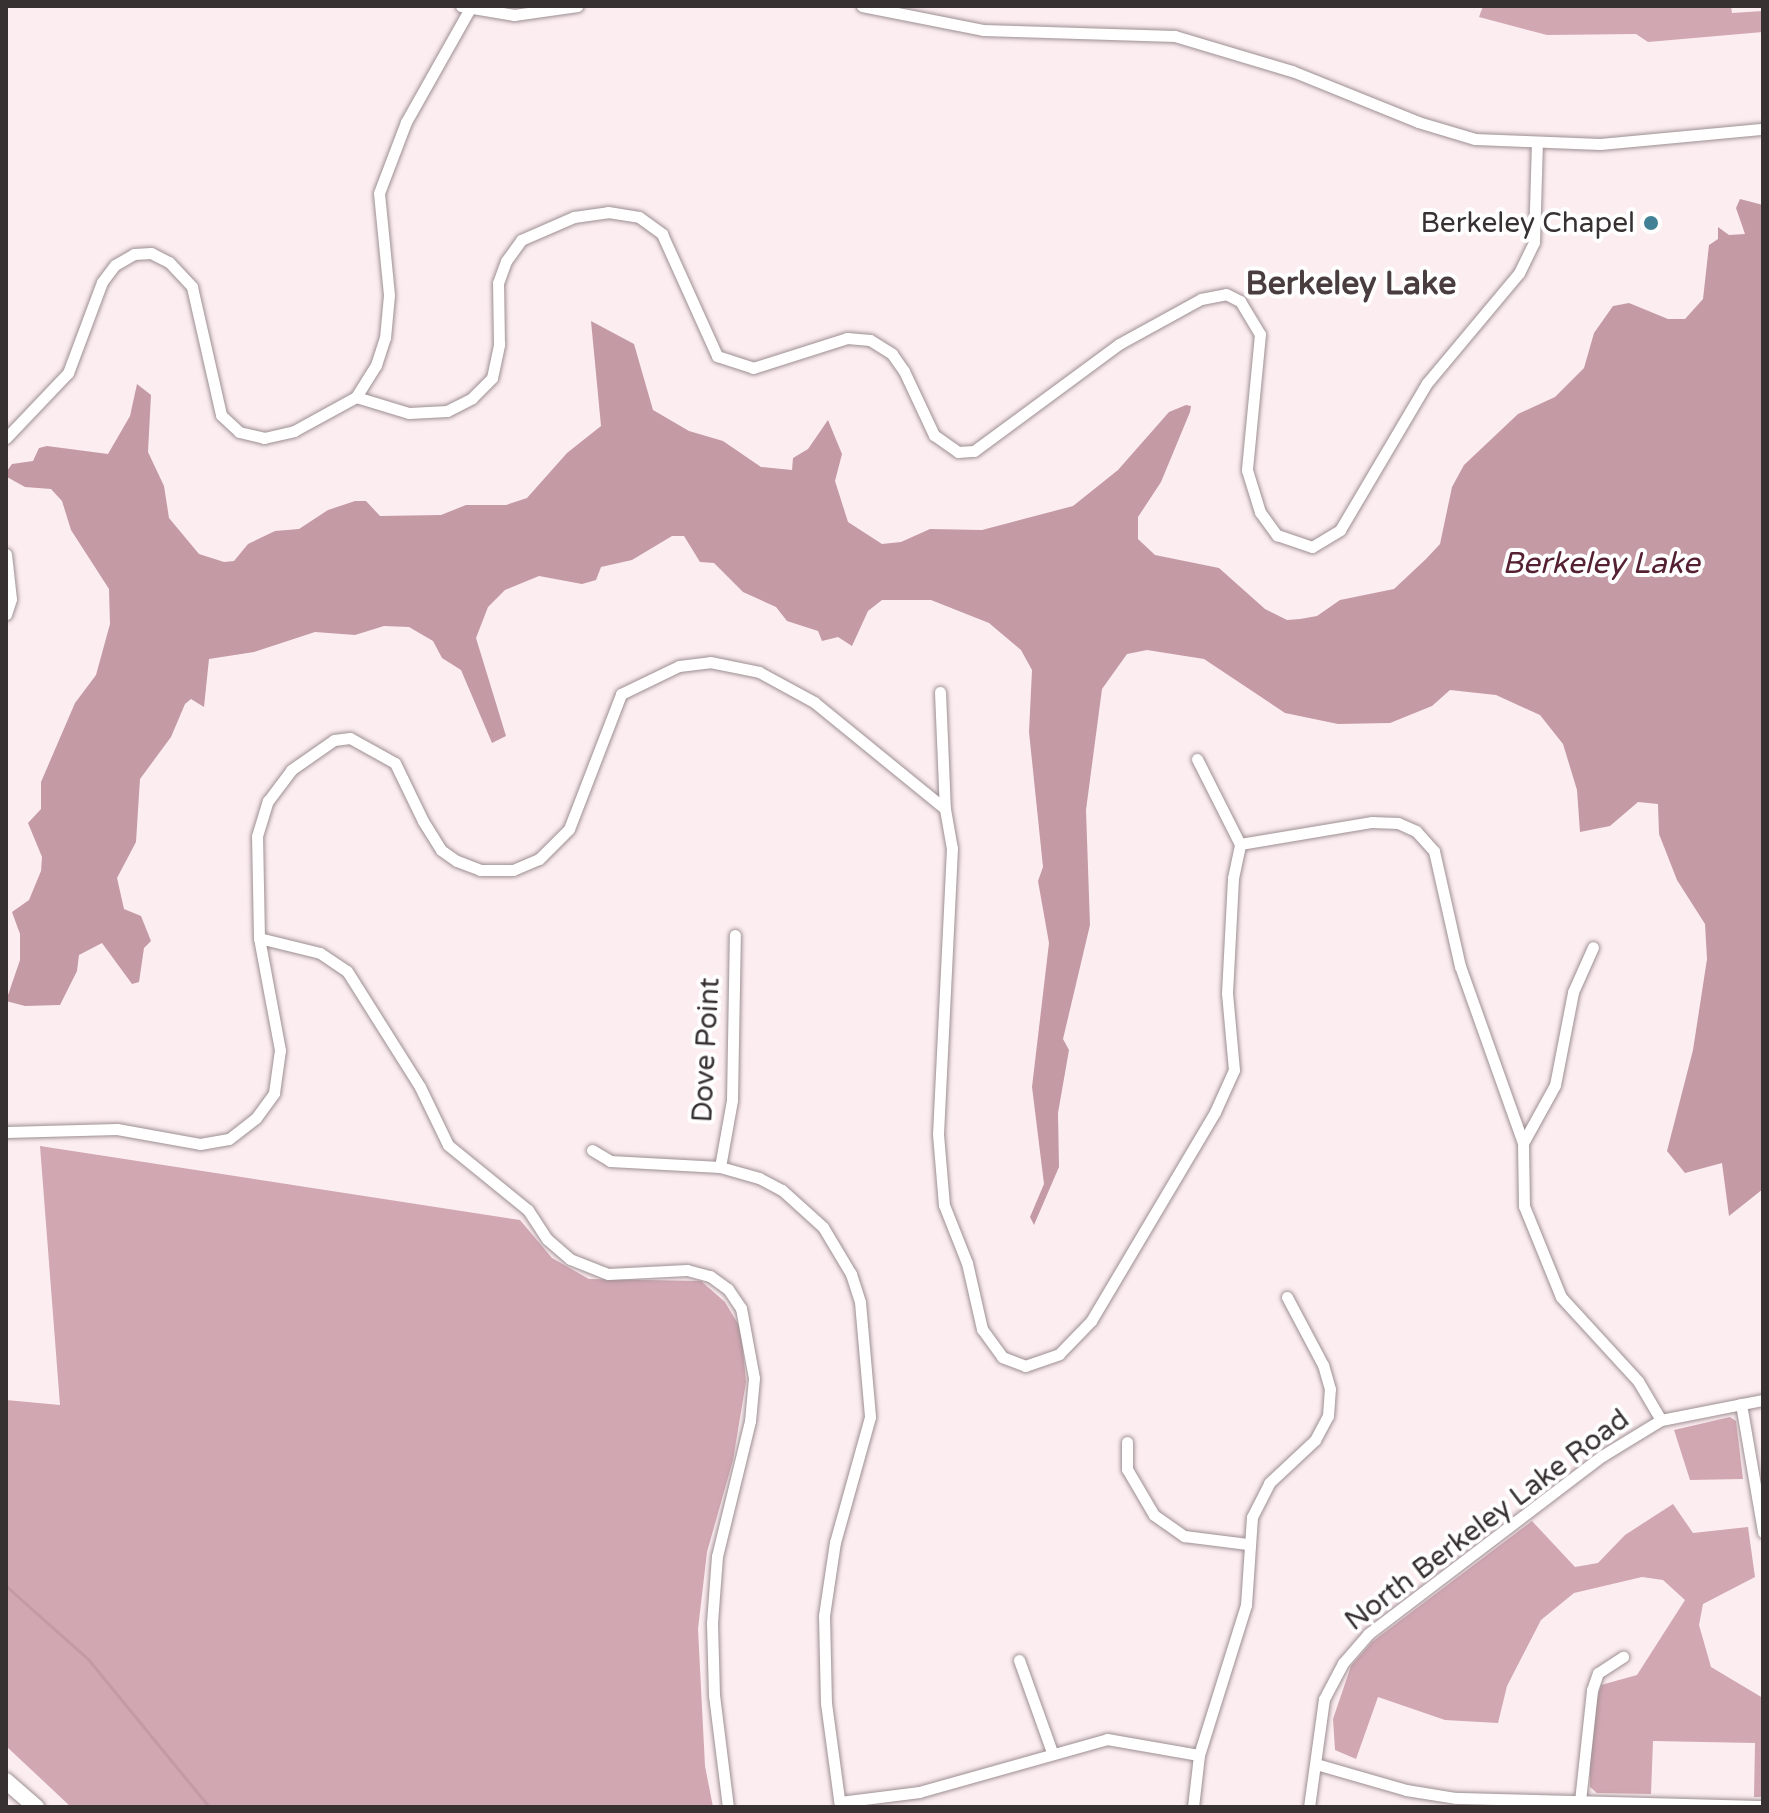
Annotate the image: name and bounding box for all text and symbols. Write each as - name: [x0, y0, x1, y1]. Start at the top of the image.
- place label: Berkeley Chapel: [1421, 206, 1635, 240]
- marker: Berkeley Chapel: [1642, 214, 1660, 232]
- district label: Berkeley Lake: [1246, 265, 1456, 303]
- water label: Berkeley Lake: [1502, 546, 1700, 582]
- street label: Dove Point: [685, 977, 727, 1123]
- street label: North Berkeley Lake Road: [1338, 1402, 1636, 1638]

